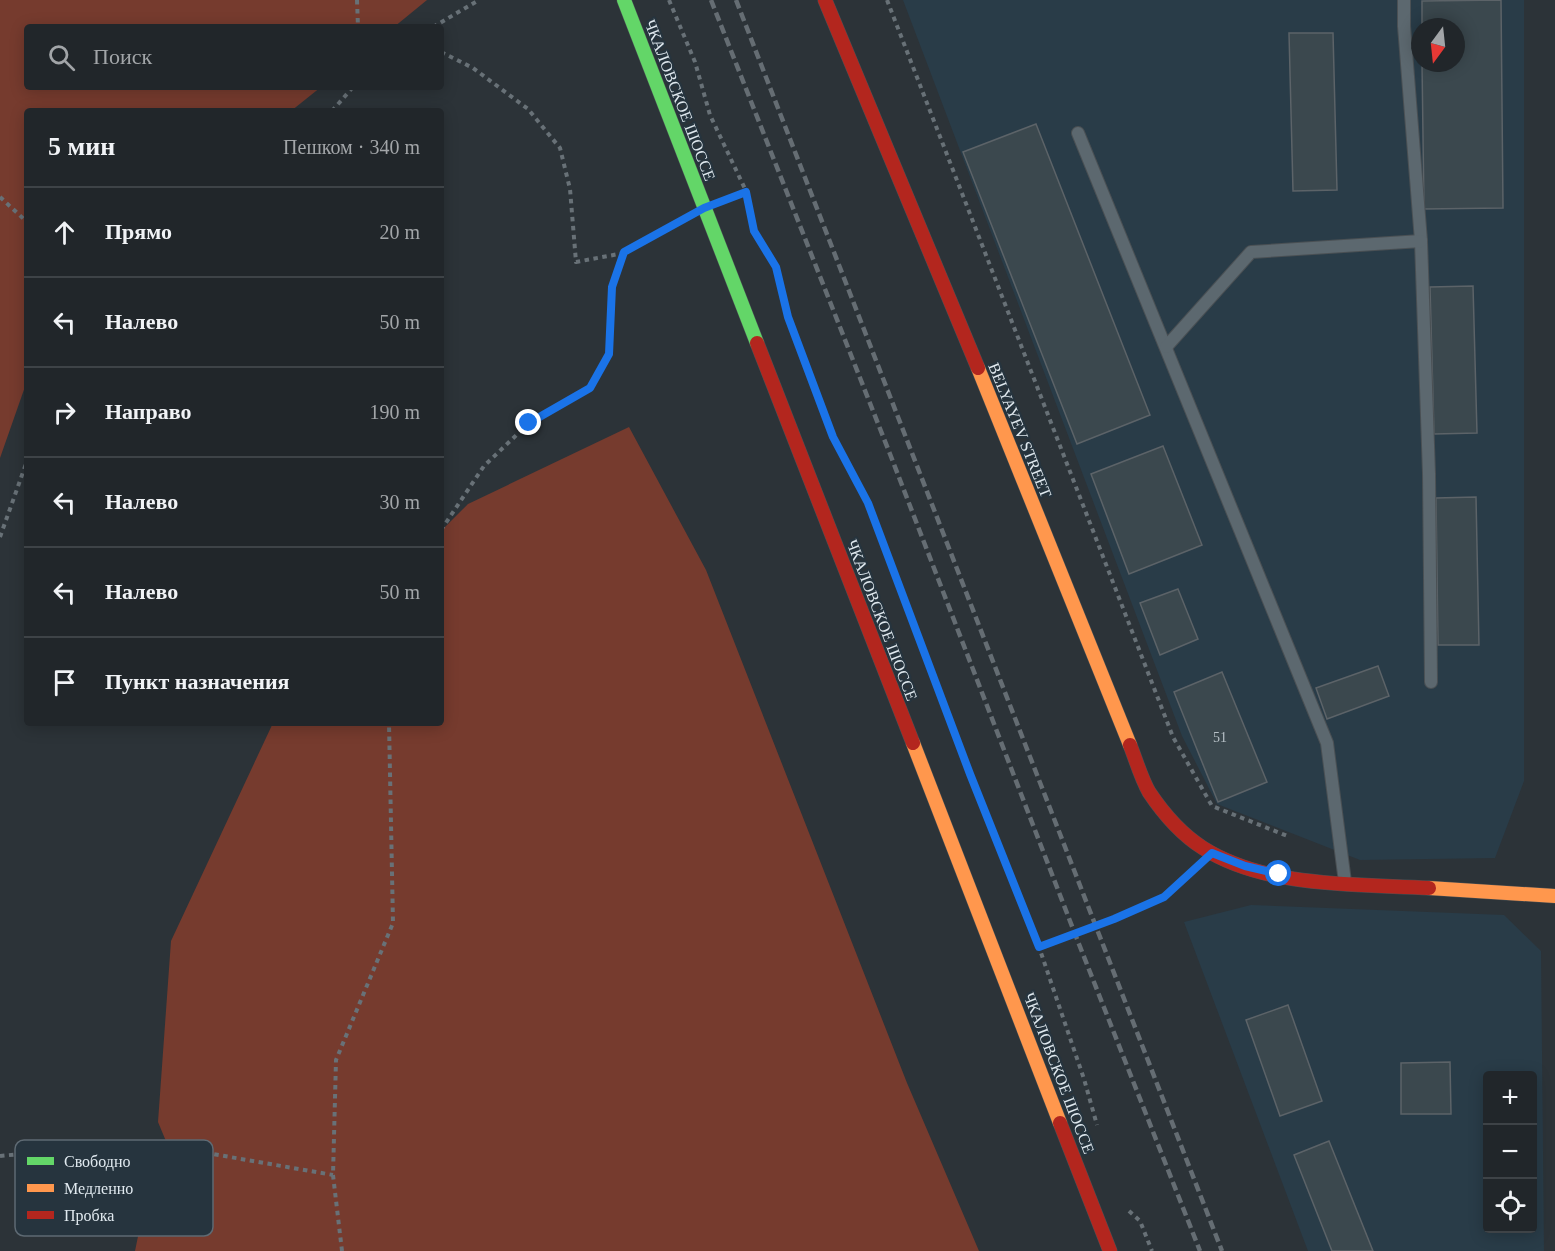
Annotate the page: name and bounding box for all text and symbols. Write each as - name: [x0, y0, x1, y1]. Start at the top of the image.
- street label: ЧКАЛОВСКОЕ ШОССЕ: [641, 17, 719, 183]
- north arrow: [1411, 18, 1465, 72]
- search box: [24, 24, 444, 90]
- icon: search: [45, 41, 78, 74]
- text: Поиск: [93, 44, 152, 69]
- text: 5 мин: [48, 132, 115, 161]
- text: Пешком · 340 m: [283, 136, 420, 158]
- icon: ahead: [48, 216, 81, 249]
- text: Прямо: [105, 219, 172, 244]
- text: 20 m: [379, 221, 420, 243]
- icon: left: [48, 306, 81, 339]
- text: Налево: [105, 309, 178, 334]
- text: 50 m: [379, 311, 420, 333]
- street label: BELYAYEV STREET: [985, 360, 1055, 500]
- icon: right: [48, 396, 81, 429]
- text: Направо: [105, 399, 191, 424]
- text: 190 m: [369, 401, 420, 423]
- route end: [515, 409, 541, 435]
- icon: left: [48, 486, 81, 519]
- text: Налево: [105, 489, 178, 514]
- text: 30 m: [379, 491, 420, 513]
- street label: ЧКАЛОВСКОЕ ШОССЕ: [843, 537, 921, 703]
- icon: left: [48, 576, 81, 609]
- text: Налево: [105, 579, 178, 604]
- text: 50 m: [379, 581, 420, 603]
- icon: arrive: [48, 666, 81, 699]
- text: Пункт назначения: [105, 669, 290, 694]
- house number: 51: [1213, 730, 1227, 745]
- route start: [1265, 860, 1291, 886]
- street label: ЧКАЛОВСКОЕ ШОССЕ: [1020, 990, 1098, 1156]
- map controls: [1483, 1071, 1537, 1233]
- button: +: [1483, 1071, 1537, 1125]
- button: −: [1483, 1125, 1537, 1179]
- legend: [15, 1140, 213, 1236]
- text: Свободно: [64, 1153, 131, 1171]
- button: locate: [1483, 1179, 1537, 1233]
- text: Медленно: [64, 1180, 133, 1198]
- text: Пробка: [64, 1207, 114, 1225]

